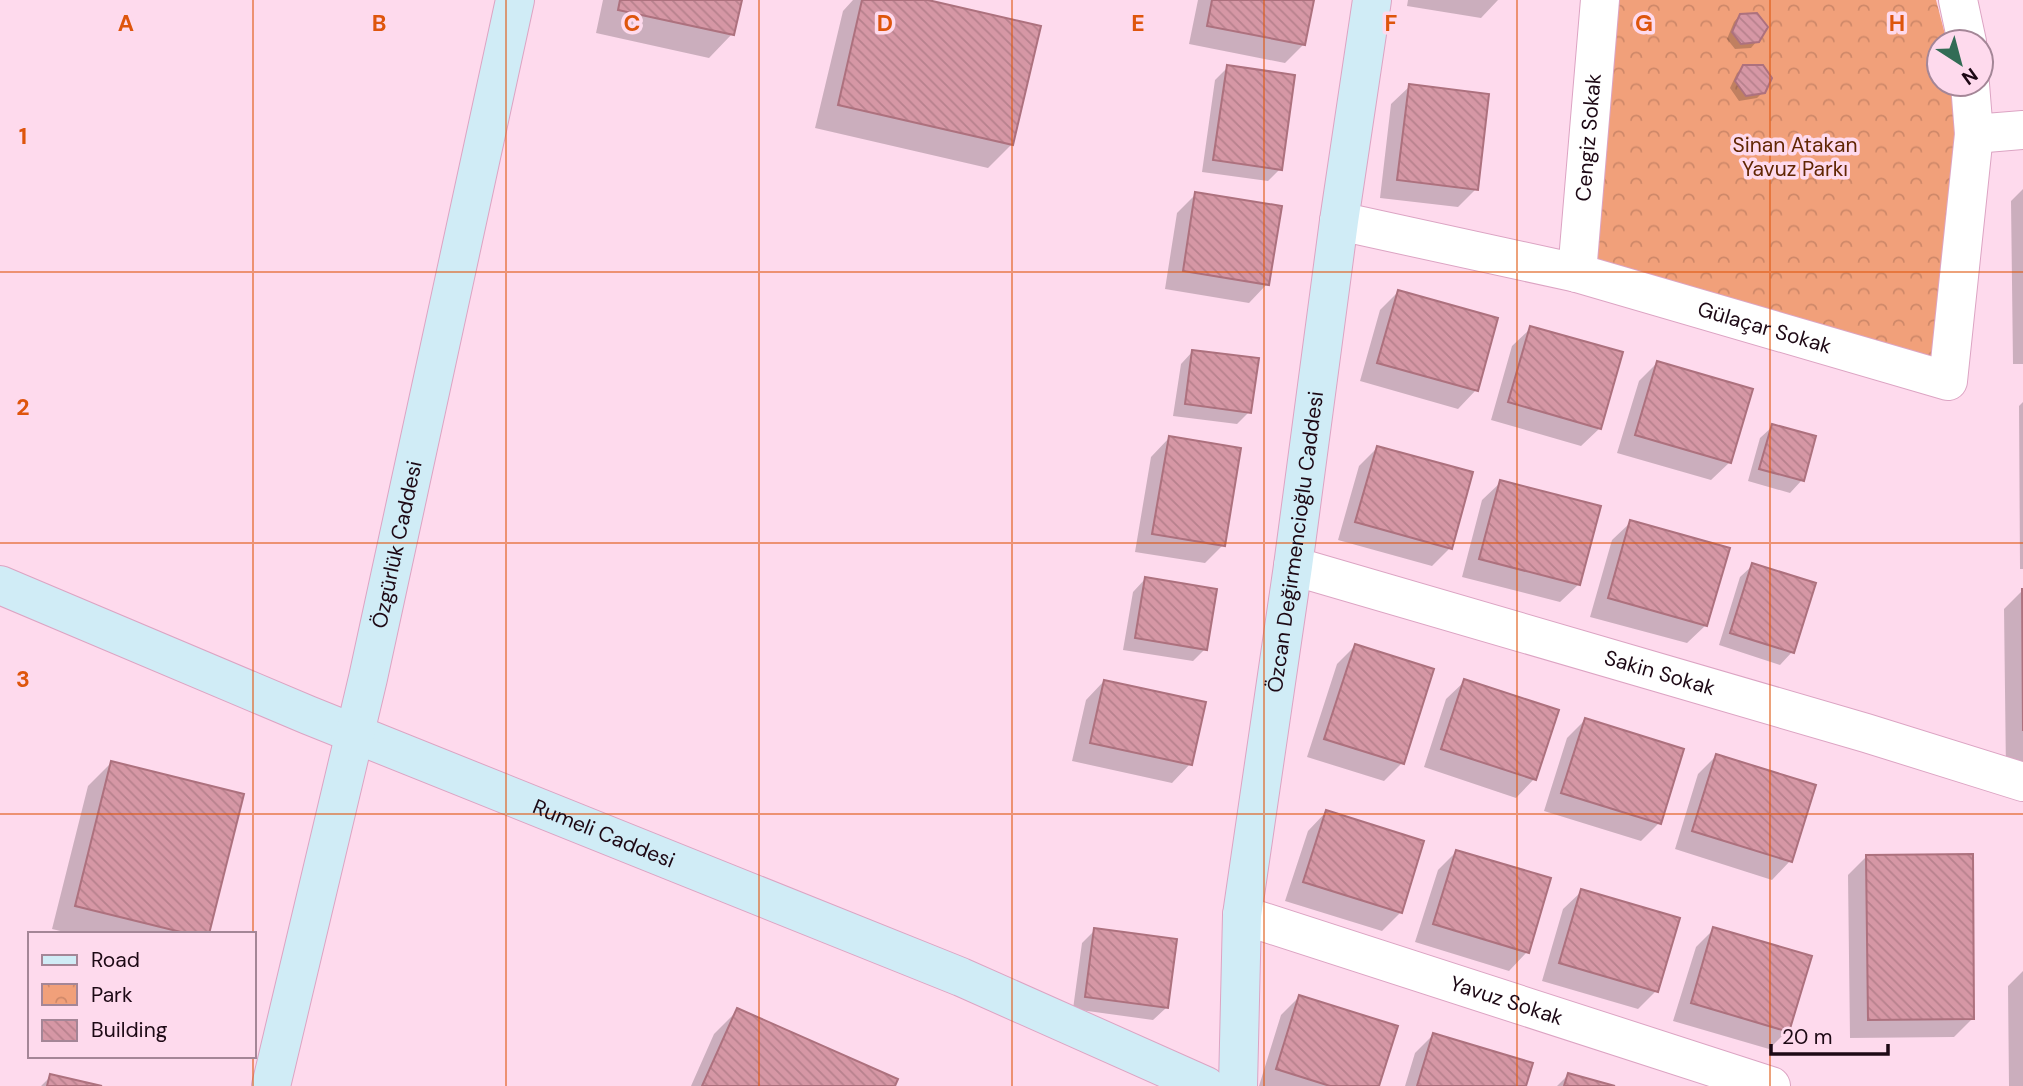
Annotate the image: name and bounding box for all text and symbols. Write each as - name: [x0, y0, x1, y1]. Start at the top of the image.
- text: A: [118, 8, 134, 38]
- text: B: [372, 8, 386, 38]
- text: C: [624, 8, 640, 38]
- text: D: [877, 8, 893, 38]
- text: E: [1131, 8, 1145, 38]
- text: F: [1385, 8, 1398, 38]
- text: G: [1635, 8, 1653, 38]
- text: H: [1889, 8, 1905, 38]
- north arrow: [1925, 28, 1995, 98]
- text: N: [1957, 62, 1983, 91]
- street label: Cengiz Sokak: [1569, 72, 1608, 203]
- text: 1: [19, 121, 27, 151]
- park label: Sinan Atakan Yavuz Parkı: [1732, 131, 1858, 183]
- street label: Gülaçar Sokak: [1694, 295, 1835, 360]
- street label: Özcan Değirmencioğlu Caddesi: [1261, 389, 1330, 694]
- text: 2: [16, 392, 30, 422]
- street label: Özgürlük Caddesi: [365, 458, 429, 631]
- street label: Sakin Sokak: [1601, 643, 1719, 702]
- text: 3: [16, 664, 30, 694]
- street label: Rumeli Caddesi: [529, 793, 679, 875]
- legend: [28, 932, 256, 1058]
- text: Road: [91, 946, 140, 974]
- street label: Yavuz Sokak: [1446, 969, 1567, 1032]
- text: Park: [91, 981, 133, 1009]
- scale bar: [1771, 1012, 1888, 1056]
- text: Building: [91, 1016, 168, 1044]
- text: 20 m: [1782, 1023, 1833, 1051]

